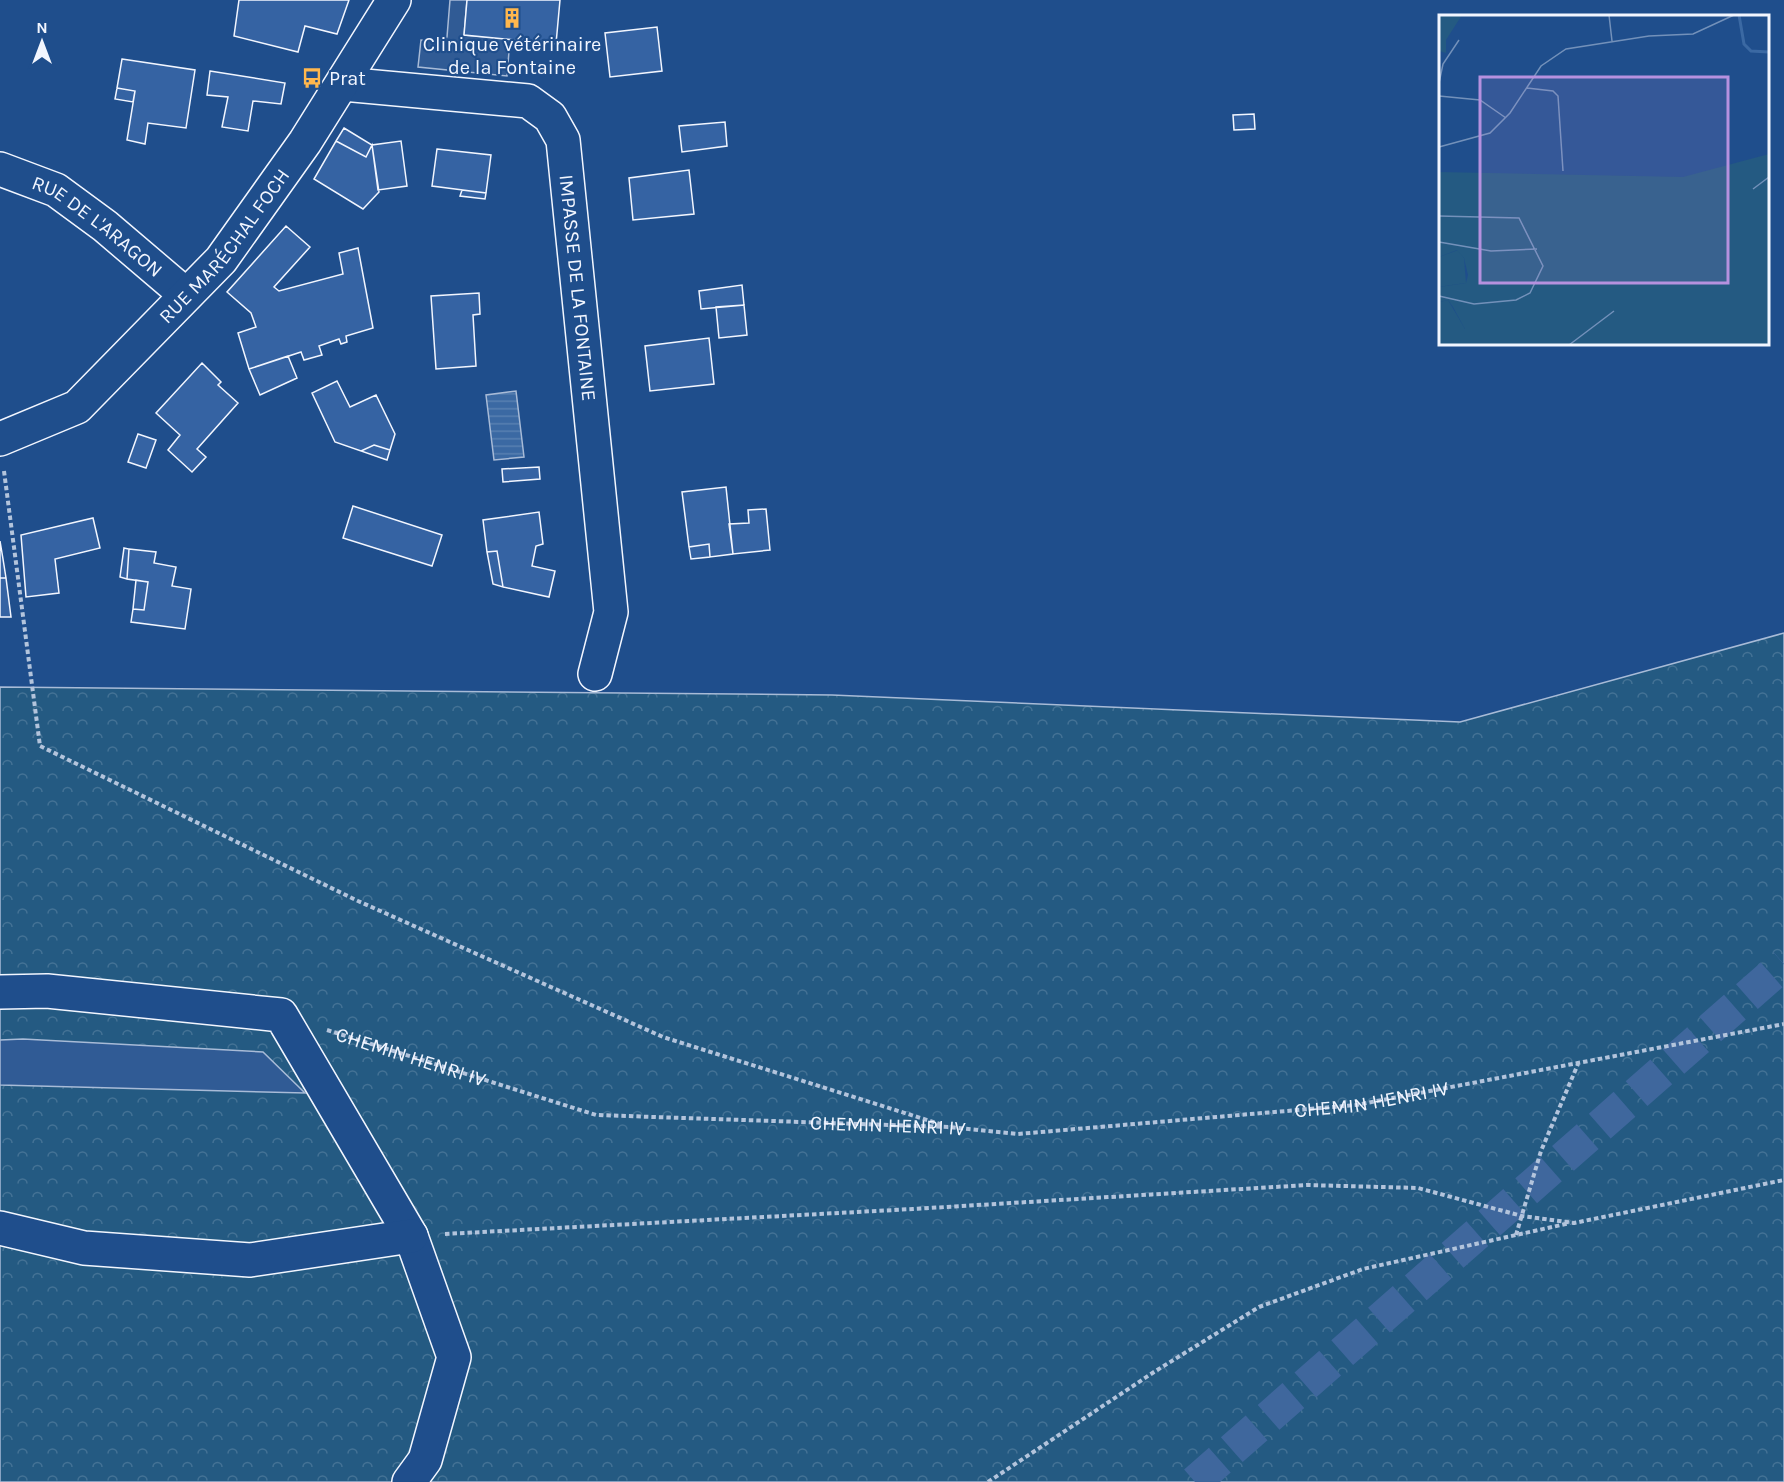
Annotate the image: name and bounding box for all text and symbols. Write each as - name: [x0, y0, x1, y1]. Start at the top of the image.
- building icon: Clinique vétérinaire de la Fontaine: [500, 6, 524, 30]
- north arrow: [12, 12, 72, 72]
- inset map: [1439, 15, 1769, 345]
- text: N: [36, 18, 48, 37]
- place label: Clinique vétérinaire de la Fontaine: [423, 33, 601, 79]
- bus stop icon: Prat: [300, 66, 324, 90]
- place label: Prat: [329, 67, 366, 90]
- street label: RUE MARÉCHAL FOCH: [154, 164, 294, 328]
- street label: RUE DE L'ARAGON: [29, 171, 167, 282]
- street label: IMPASSE DE LA FONTAINE: [555, 173, 600, 402]
- street label: CHEMIN HENRI IV: [333, 1023, 488, 1091]
- street label: CHEMIN HENRI IV: [1294, 1077, 1451, 1122]
- street label: CHEMIN HENRI IV: [810, 1111, 967, 1141]

